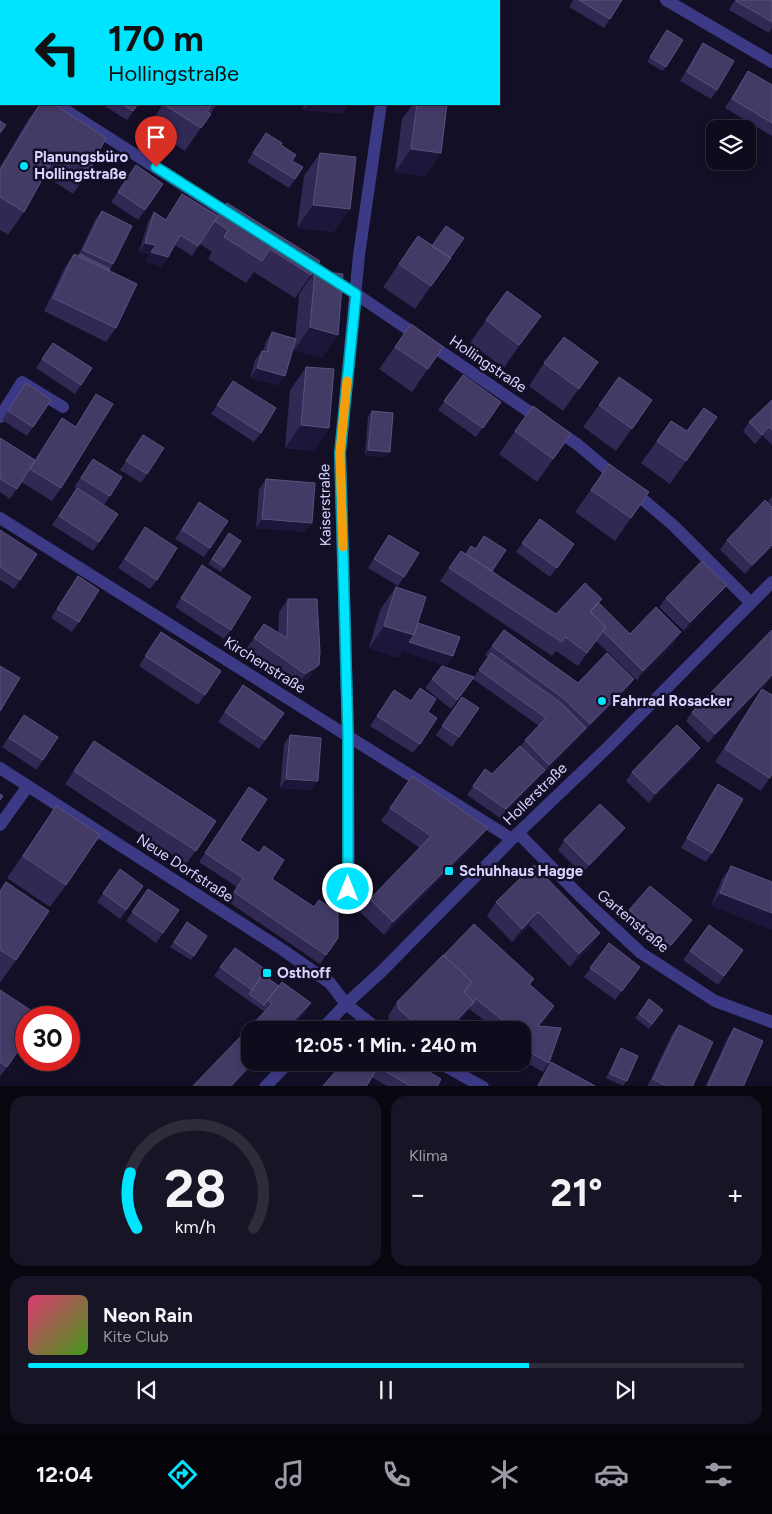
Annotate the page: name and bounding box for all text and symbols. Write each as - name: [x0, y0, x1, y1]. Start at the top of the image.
- text: 170 m: [108, 18, 204, 60]
- icon: left: [25, 20, 90, 85]
- text: Hollingstraße: [108, 60, 239, 87]
- pin: [135, 116, 177, 167]
- map controls: [706, 120, 756, 170]
- button: layers: [706, 120, 756, 170]
- icon: arrive: [142, 123, 170, 151]
- place label: Planungsbüro Hollingstraße: [34, 148, 128, 183]
- marker: Planungsbüro Hollingstraße: [18, 160, 30, 172]
- street label: Hollingstraße: [446, 332, 530, 396]
- street label: Kaiserstraße: [315, 464, 335, 546]
- street label: Kirchenstraße: [221, 633, 309, 697]
- place label: Fahrrad Rosacker: [612, 692, 732, 710]
- marker: Fahrrad Rosacker: [596, 695, 608, 707]
- street label: Hollerstraße: [499, 759, 571, 829]
- street label: Neue Dorfstraße: [133, 830, 237, 906]
- position arrow: [321, 862, 373, 914]
- place label: Schuhhaus Hagge: [459, 862, 584, 880]
- marker: Schuhhaus Hagge: [443, 865, 455, 877]
- street label: Gartenstraße: [593, 886, 673, 956]
- place label: Osthoff: [277, 964, 331, 982]
- marker: Osthoff: [261, 967, 273, 979]
- speed limit sign: 30: [15, 1006, 80, 1071]
- text: 12:05 · 1 Min. · 240 m: [295, 1034, 477, 1057]
- text: Klima: [409, 1146, 448, 1165]
- text: 28: [165, 1158, 226, 1220]
- text: 21°: [550, 1170, 603, 1216]
- text: −: [409, 1177, 426, 1211]
- text: +: [727, 1177, 744, 1211]
- text: km/h: [175, 1216, 216, 1237]
- text: Neon Rain: [103, 1304, 193, 1327]
- text: Kite Club: [103, 1327, 169, 1346]
- icon: previous: [133, 1376, 161, 1404]
- icon: pause: [372, 1376, 400, 1404]
- icon: next: [611, 1376, 639, 1404]
- icon: directions: [165, 1457, 200, 1492]
- icon: music: [272, 1457, 307, 1492]
- icon: phone: [379, 1457, 414, 1492]
- icon: climate: [487, 1457, 522, 1492]
- icon: car: [594, 1457, 629, 1492]
- icon: filters: [701, 1457, 736, 1492]
- text: 12:04: [36, 1461, 93, 1488]

